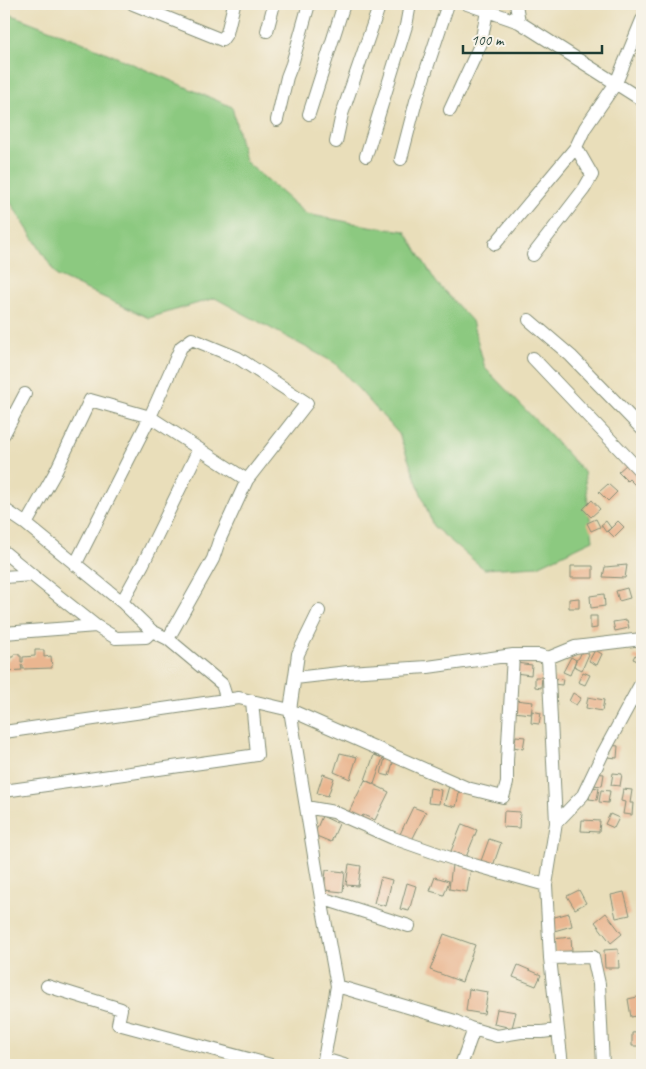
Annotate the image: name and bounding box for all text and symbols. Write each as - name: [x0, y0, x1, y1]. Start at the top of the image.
- scale bar: [463, 22, 602, 54]
- text: 100 m: [471, 31, 505, 50]

